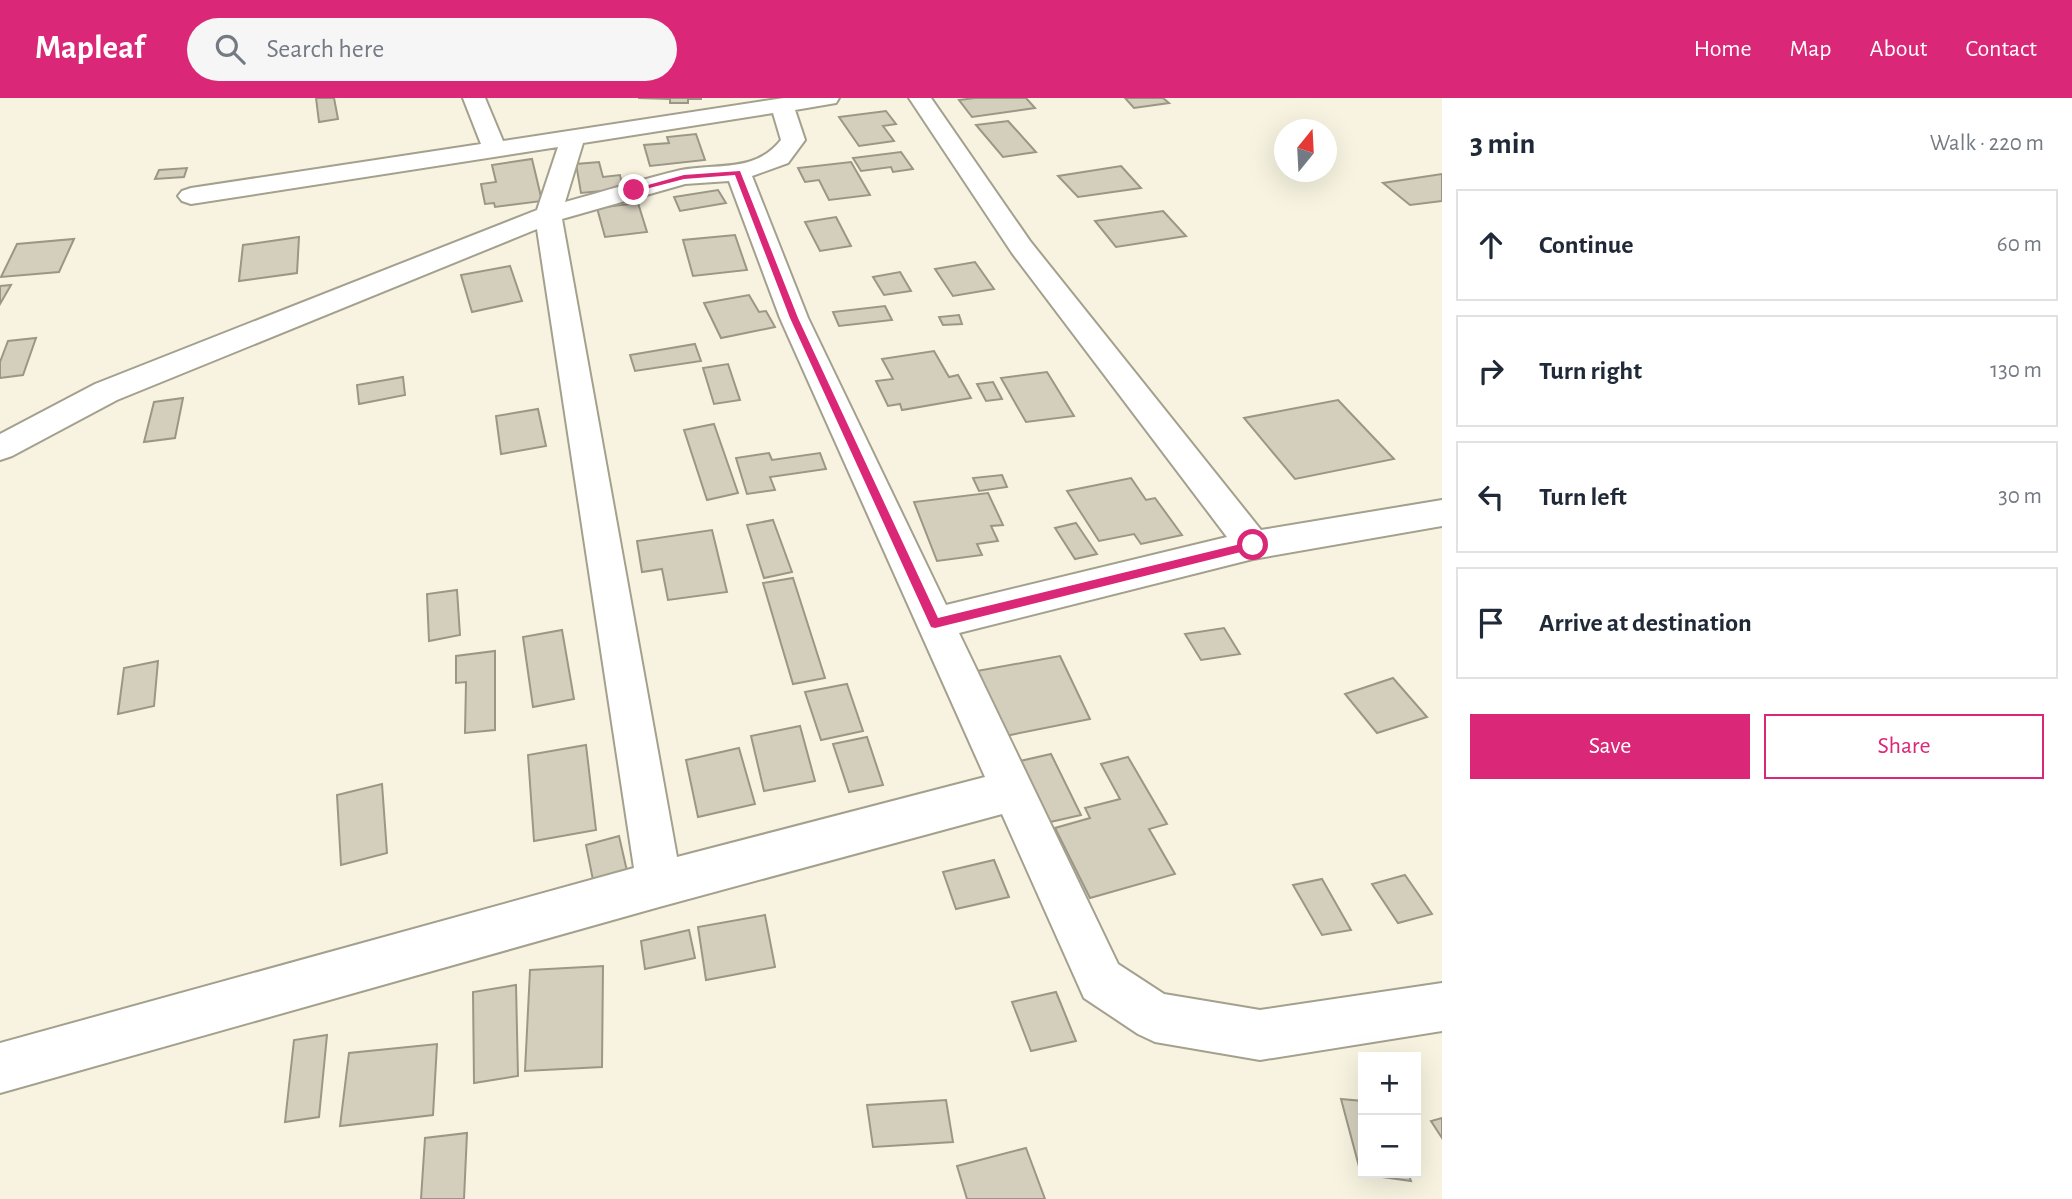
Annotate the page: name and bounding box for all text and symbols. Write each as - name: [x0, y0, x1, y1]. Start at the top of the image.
- search box: [187, 18, 677, 81]
- icon: search: [211, 30, 249, 68]
- text: Mapleaf: [35, 32, 145, 65]
- text: Search here: [267, 36, 384, 62]
- text: Home: [1694, 37, 1752, 61]
- text: Map: [1790, 37, 1832, 61]
- text: About: [1870, 37, 1927, 61]
- text: Contact: [1965, 37, 2037, 61]
- north arrow: [1274, 119, 1337, 182]
- text: 3 min: [1470, 129, 1535, 159]
- text: Walk · 220 m: [1930, 132, 2044, 155]
- route end: [618, 174, 649, 205]
- icon: ahead: [1472, 226, 1510, 264]
- text: Continue: [1539, 232, 1634, 258]
- text: 60 m: [1997, 233, 2042, 256]
- icon: right: [1472, 352, 1510, 390]
- text: Turn right: [1539, 358, 1642, 384]
- text: 130 m: [1990, 359, 2042, 382]
- icon: left: [1472, 478, 1510, 516]
- text: Turn left: [1539, 484, 1627, 510]
- text: 30 m: [1998, 485, 2042, 508]
- route start: [1237, 529, 1268, 560]
- icon: arrive: [1472, 604, 1510, 642]
- text: Arrive at destination: [1539, 610, 1752, 636]
- button: Save: [1470, 714, 1750, 779]
- button: Share: [1764, 714, 2044, 779]
- map controls: [1358, 1052, 1421, 1178]
- button: +: [1358, 1052, 1421, 1115]
- button: −: [1358, 1115, 1421, 1178]

